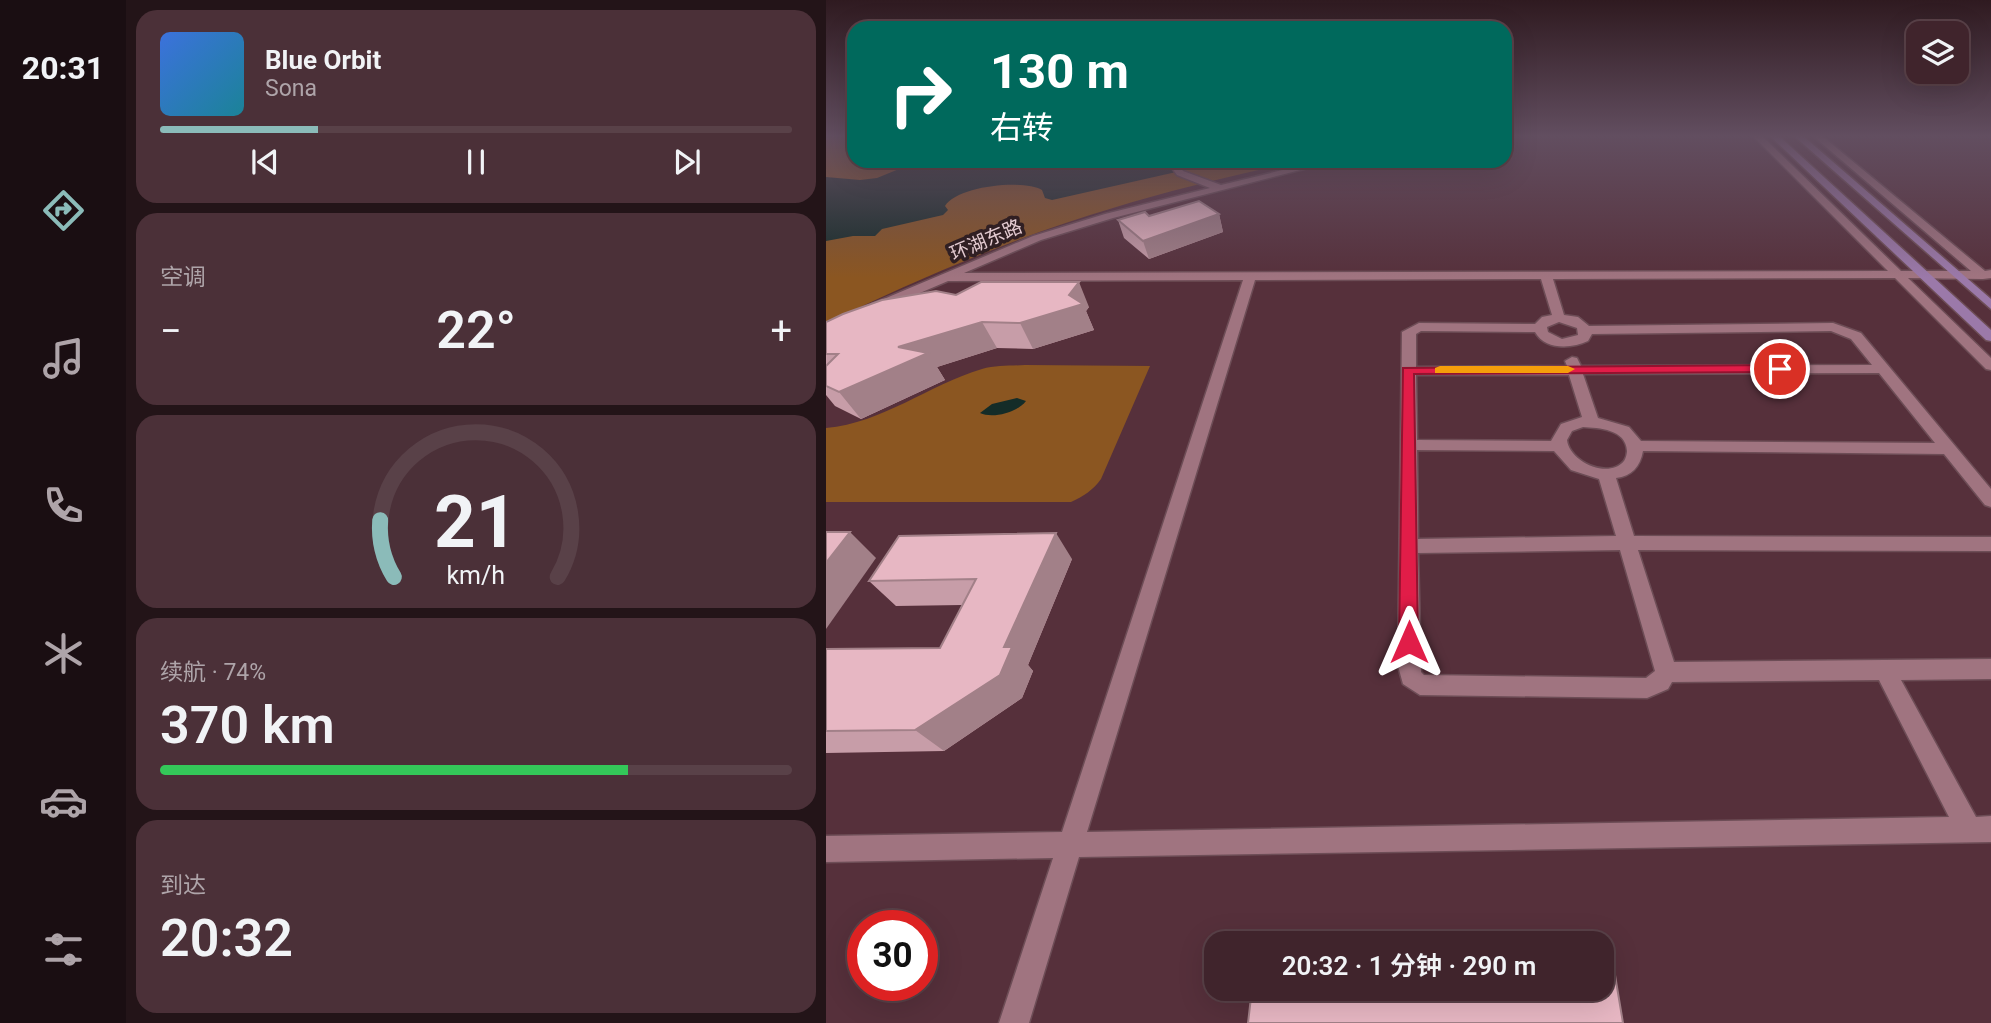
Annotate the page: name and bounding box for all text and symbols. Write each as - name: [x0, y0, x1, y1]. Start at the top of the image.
- map controls: [1906, 21, 1969, 84]
- button: layers: [1906, 21, 1969, 84]
- text: 130 m: [990, 43, 1129, 100]
- text: Blue Orbit: [265, 45, 381, 75]
- text: 20:31: [22, 49, 104, 87]
- icon: right: [875, 49, 966, 140]
- text: Sona: [265, 75, 317, 102]
- text: 右转: [990, 109, 1054, 147]
- icon: previous: [246, 143, 284, 181]
- icon: pause: [457, 143, 495, 181]
- icon: next: [668, 143, 706, 181]
- icon: directions: [39, 186, 88, 235]
- street label: 环湖东路: [947, 215, 1025, 265]
- text: 空调: [160, 264, 206, 291]
- text: 22°: [436, 300, 516, 361]
- text: −: [160, 309, 182, 353]
- text: +: [770, 309, 792, 353]
- icon: music: [39, 334, 88, 383]
- pin: [1750, 339, 1810, 399]
- icon: arrive: [1761, 350, 1799, 388]
- text: 21: [434, 480, 518, 566]
- icon: phone: [39, 481, 88, 530]
- text: km/h: [447, 561, 505, 590]
- position arrow: [1372, 605, 1446, 679]
- icon: climate: [39, 629, 88, 678]
- text: 续航 · 74%: [160, 659, 266, 686]
- text: 370 km: [160, 695, 335, 756]
- icon: car: [39, 777, 88, 826]
- text: 到达: [160, 872, 206, 899]
- text: 20:32: [160, 908, 293, 969]
- speed limit sign: 30: [847, 910, 938, 1001]
- icon: filters: [39, 925, 88, 974]
- text: 20:32 · 1 分钟 · 290 m: [1282, 951, 1536, 981]

